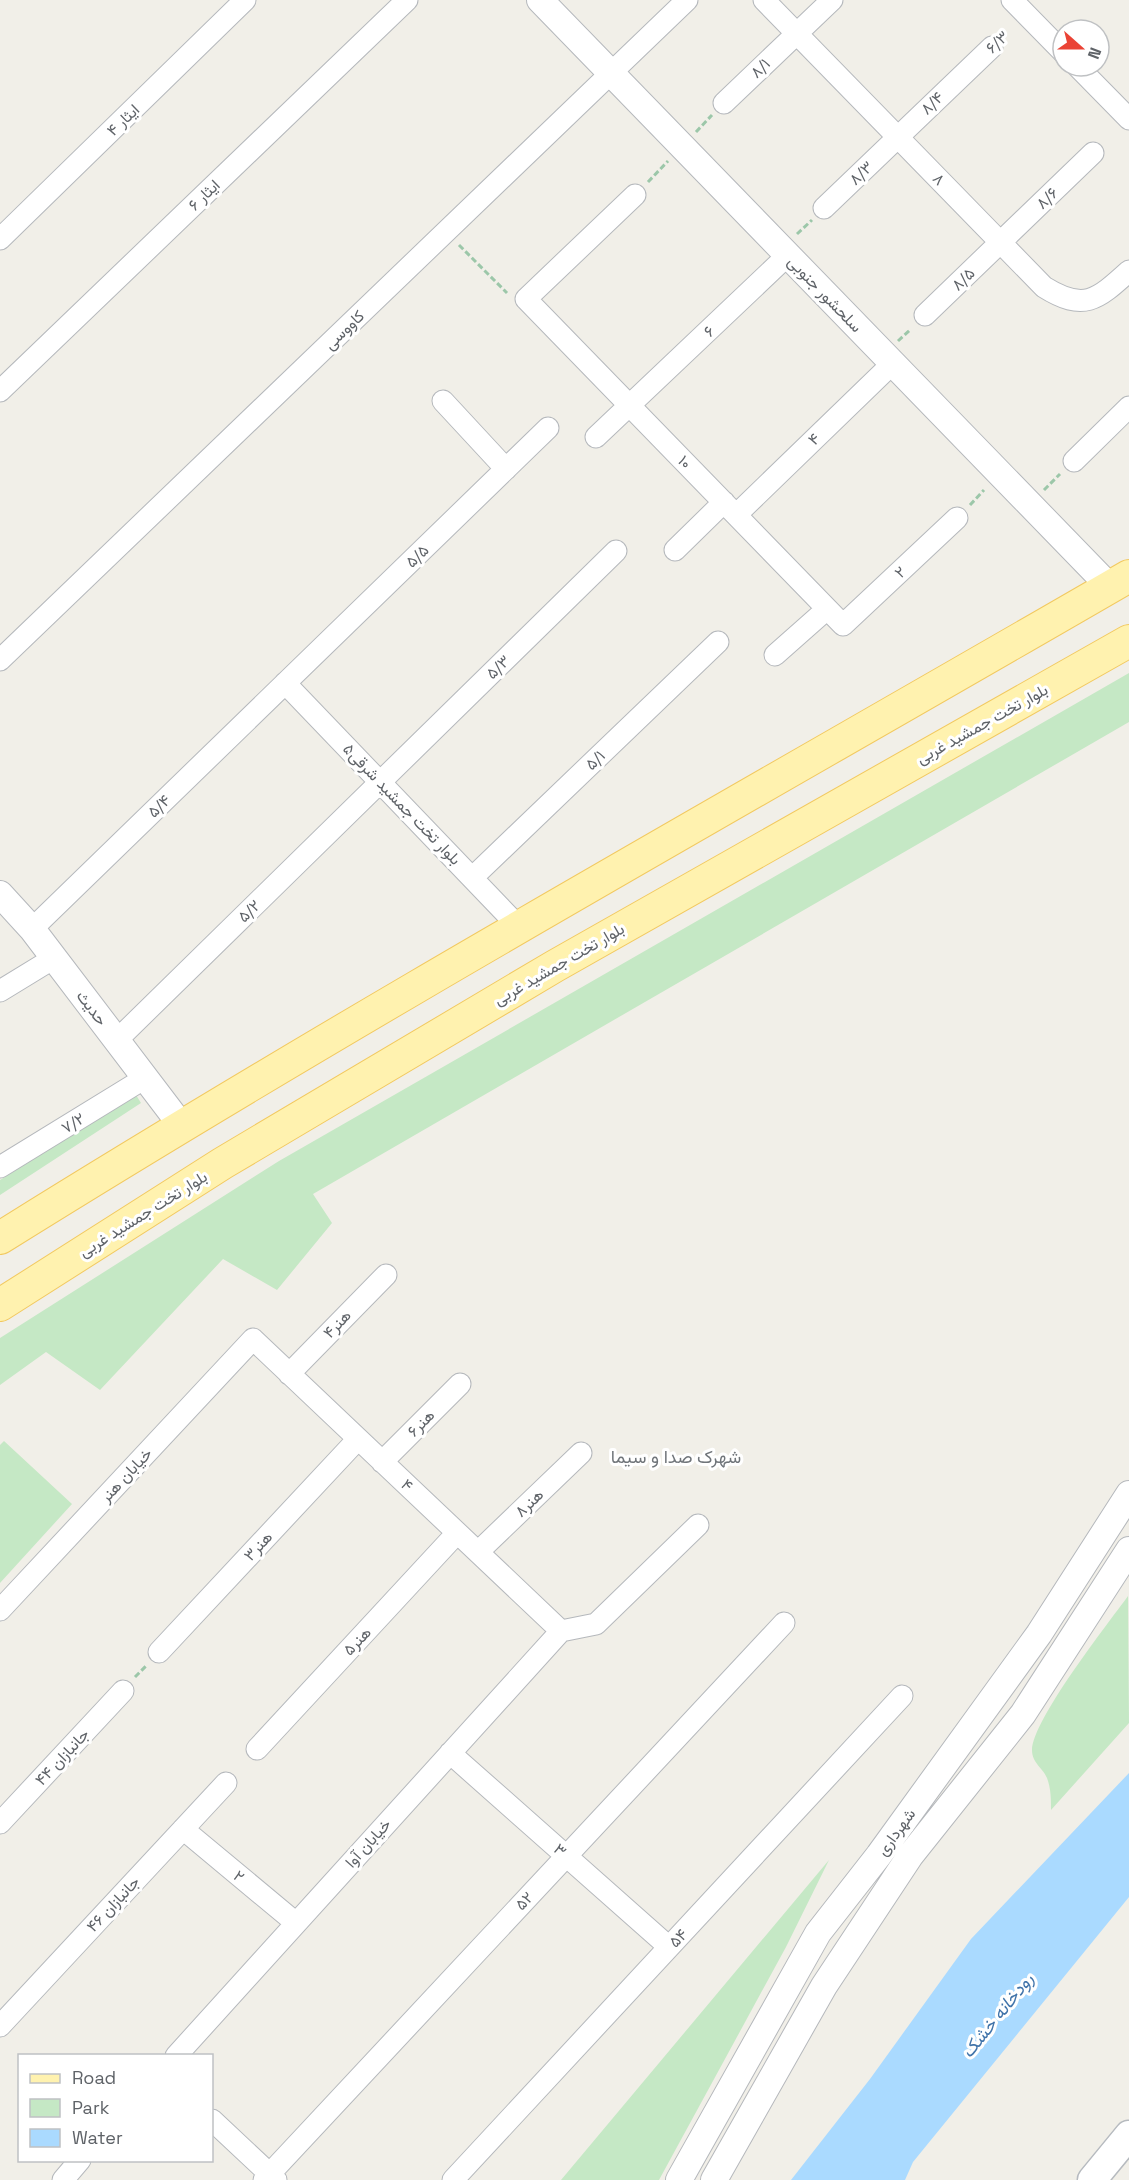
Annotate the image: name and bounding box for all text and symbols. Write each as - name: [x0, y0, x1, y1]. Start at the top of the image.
- north arrow: [1051, 18, 1111, 78]
- street label: ۶/۳: [981, 26, 1013, 58]
- text: N: [1083, 44, 1106, 62]
- street label: ۸/۱: [746, 54, 774, 82]
- street label: ۸/۴: [916, 87, 948, 119]
- street label: ایثار ۴: [102, 99, 144, 141]
- street label: ۸/۳: [844, 156, 878, 190]
- street label: ۸: [928, 168, 950, 190]
- street label: ایثار ۶: [184, 175, 224, 215]
- street label: ۸/۶: [1031, 182, 1063, 214]
- street label: سلحشور جنوبی: [783, 251, 867, 337]
- street label: ۸/۵: [947, 263, 979, 295]
- street label: کاووسی: [319, 306, 369, 354]
- street label: ۶: [699, 321, 719, 341]
- street label: ۴: [803, 428, 825, 450]
- street label: ۱۰: [673, 451, 697, 473]
- street label: ۵/۵: [401, 540, 433, 572]
- street label: ۲: [890, 561, 910, 583]
- street label: ۵/۳: [481, 650, 515, 684]
- street label: بلوار تخت جمشید غربی: [912, 679, 1052, 769]
- street label: بلوار تخت جمشید شرقی۵: [338, 739, 466, 869]
- street label: ۵/۱: [581, 746, 609, 774]
- street label: ۵/۴: [143, 790, 175, 822]
- street label: ۵/۲: [233, 895, 265, 927]
- street label: بلوار تخت جمشید غربی: [490, 918, 628, 1010]
- street label: حدیث: [72, 986, 112, 1030]
- street label: ۷/۲: [57, 1108, 89, 1138]
- street label: بلوار تخت جمشید غربی: [75, 1166, 211, 1262]
- street label: هنر۴: [318, 1305, 356, 1343]
- street label: هنر۶: [403, 1405, 439, 1441]
- street label: خیابان هنر: [95, 1443, 157, 1507]
- district label: شهرک صدا و سیما: [611, 1445, 741, 1468]
- street label: ۴: [396, 1474, 418, 1496]
- street label: هنر۸: [510, 1484, 548, 1522]
- street label: هنر۳: [239, 1527, 277, 1565]
- street label: هنر۵: [338, 1622, 376, 1660]
- street label: ۴۴ جانبازان: [30, 1724, 94, 1790]
- street label: شهرداری: [872, 1804, 920, 1860]
- street label: خیابان آوا: [340, 1814, 396, 1872]
- street label: ۳: [549, 1839, 571, 1861]
- street label: ۲: [229, 1865, 249, 1887]
- street label: ۴۶ جانبازان: [82, 1871, 144, 1936]
- street label: ۵۲: [510, 1887, 538, 1915]
- street label: ۵۴: [664, 1924, 692, 1952]
- water label: رودخانه خشک: [956, 1968, 1038, 2062]
- legend: [18, 2054, 213, 2162]
- text: Road: [72, 2066, 116, 2089]
- text: Park: [72, 2096, 110, 2119]
- text: Water: [72, 2126, 123, 2149]

